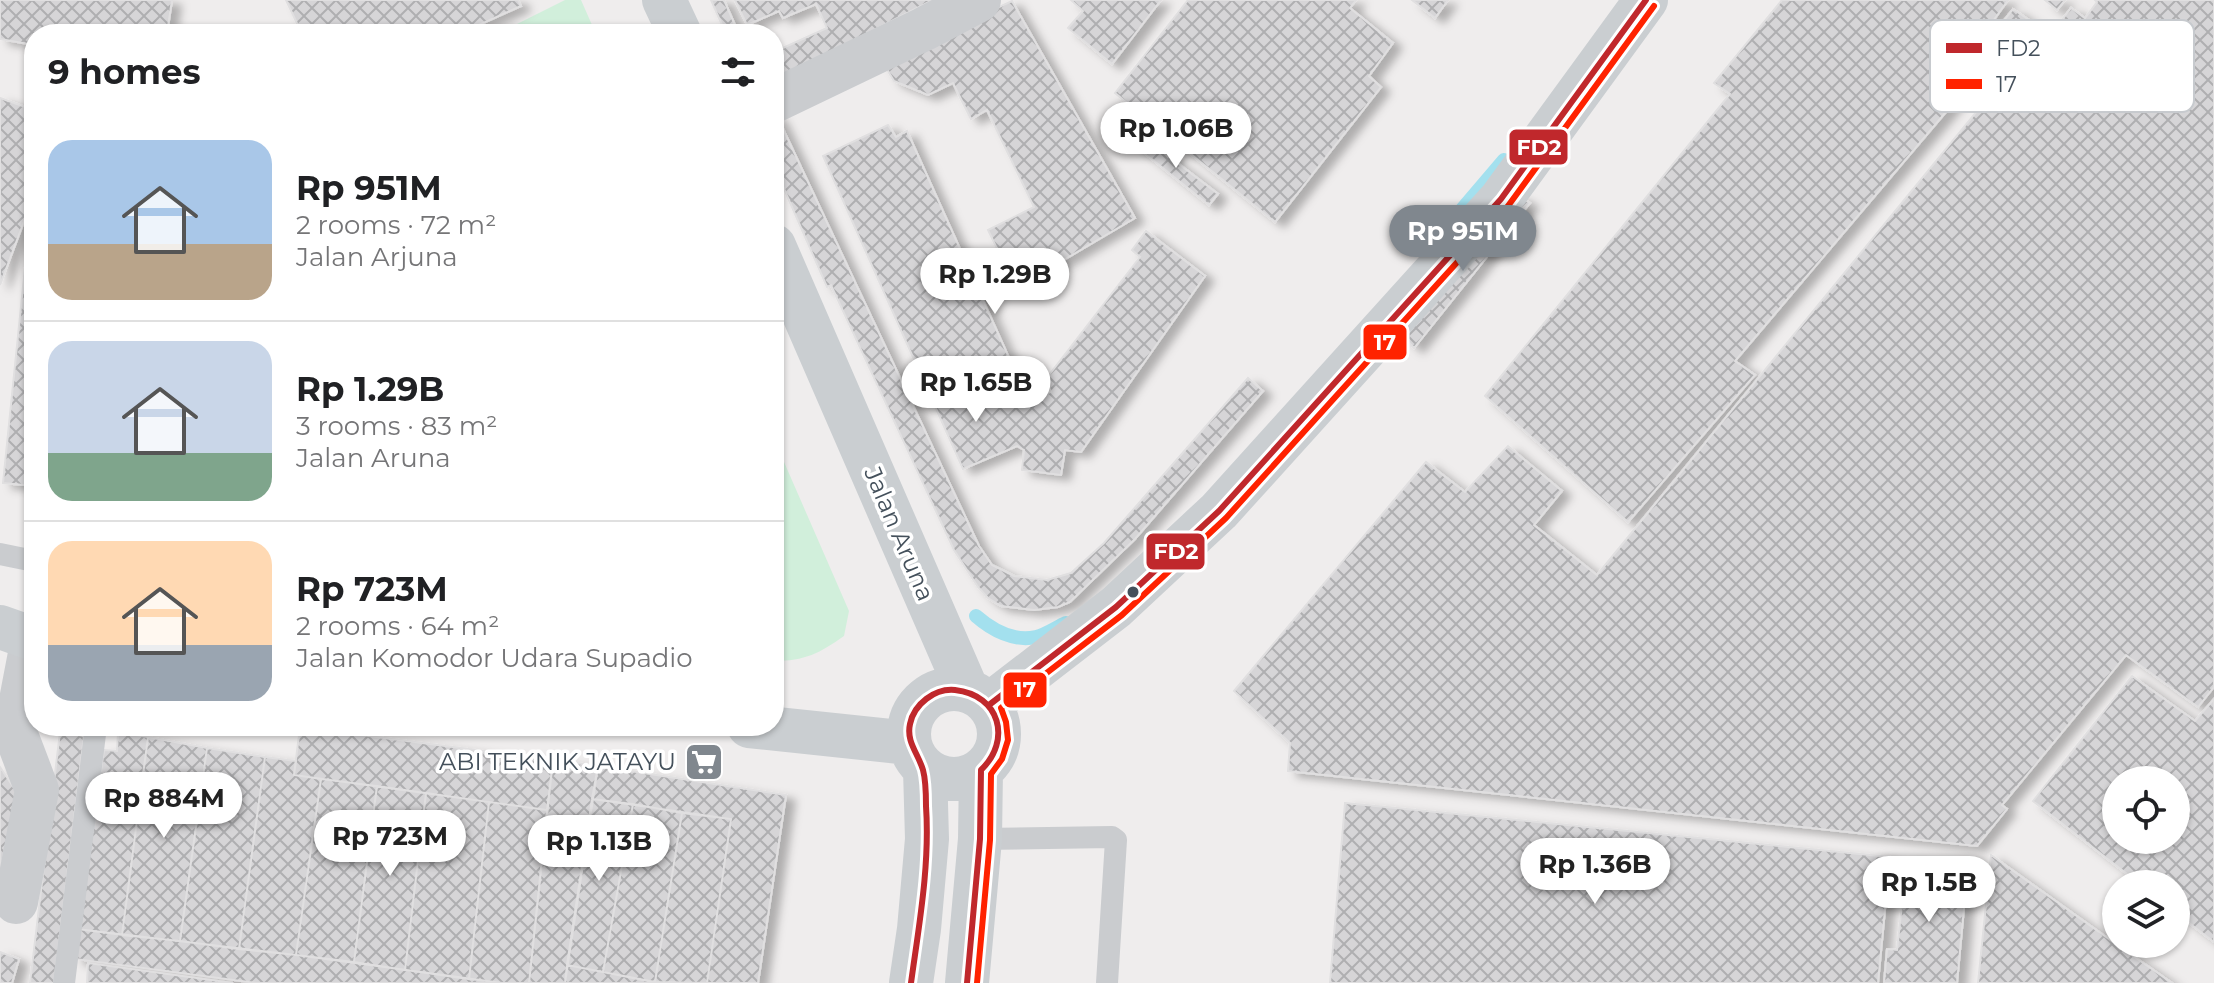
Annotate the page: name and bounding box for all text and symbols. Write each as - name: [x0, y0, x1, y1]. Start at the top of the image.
- legend: [1930, 20, 2194, 112]
- text: FD2: [1996, 35, 2040, 62]
- icon: filters: [716, 50, 760, 94]
- text: 9 homes: [48, 51, 201, 93]
- text: 17: [1996, 71, 2017, 98]
- pin: Rp 1.06B: [1093, 102, 1259, 170]
- text: Rp 1.06B: [1118, 112, 1234, 144]
- line badge: FD2: [1508, 128, 1569, 166]
- text: FD2: [1517, 134, 1562, 161]
- text: Rp 951M: [296, 167, 442, 209]
- icon: home: [112, 172, 208, 268]
- pin: Rp 951M: [1389, 205, 1537, 273]
- text: 2 rooms · 72 m²: [296, 209, 496, 241]
- text: Rp 951M: [1407, 215, 1519, 247]
- text: Jalan Arjuna: [296, 241, 458, 273]
- pin: Rp 1.29B: [912, 248, 1078, 316]
- text: Rp 1.29B: [938, 258, 1052, 290]
- line badge: 17: [1362, 323, 1408, 361]
- text: 17: [1374, 329, 1396, 356]
- pin: Rp 1.65B: [893, 356, 1059, 424]
- text: Rp 1.65B: [920, 366, 1033, 398]
- text: Rp 1.29B: [296, 368, 444, 410]
- icon: home: [112, 373, 208, 469]
- text: 3 rooms · 83 m²: [296, 410, 497, 442]
- text: Jalan Aruna: [296, 442, 451, 474]
- street label: Jalan Aruna: [858, 462, 941, 605]
- line badge: FD2: [1145, 532, 1206, 571]
- text: FD2: [1154, 538, 1199, 565]
- text: Rp 723M: [296, 568, 448, 610]
- icon: home: [112, 573, 208, 669]
- unlabelled marker: [1125, 584, 1141, 600]
- text: 2 rooms · 64 m²: [296, 610, 499, 642]
- text: Jalan Komodor Udara Supadio: [296, 642, 693, 674]
- line badge: 17: [1002, 671, 1048, 709]
- text: 17: [1014, 676, 1036, 703]
- supermarket icon: ABI TEKNIK JATAYU: [683, 741, 725, 783]
- place label: ABI TEKNIK JATAYU: [439, 747, 676, 776]
- map controls: [2102, 766, 2190, 958]
- button: locate: [2102, 766, 2190, 854]
- pin: Rp 884M: [90, 772, 238, 840]
- text: Rp 884M: [103, 782, 225, 814]
- pin: Rp 723M: [316, 810, 464, 878]
- pin: Rp 1.13B: [516, 815, 682, 883]
- text: Rp 723M: [332, 820, 448, 852]
- text: Rp 1.13B: [546, 825, 652, 857]
- pin: Rp 1.36B: [1512, 838, 1678, 906]
- text: Rp 1.36B: [1538, 848, 1652, 880]
- pin: Rp 1.5B: [1855, 856, 2003, 924]
- text: Rp 1.5B: [1881, 866, 1977, 898]
- button: layers: [2102, 870, 2190, 958]

